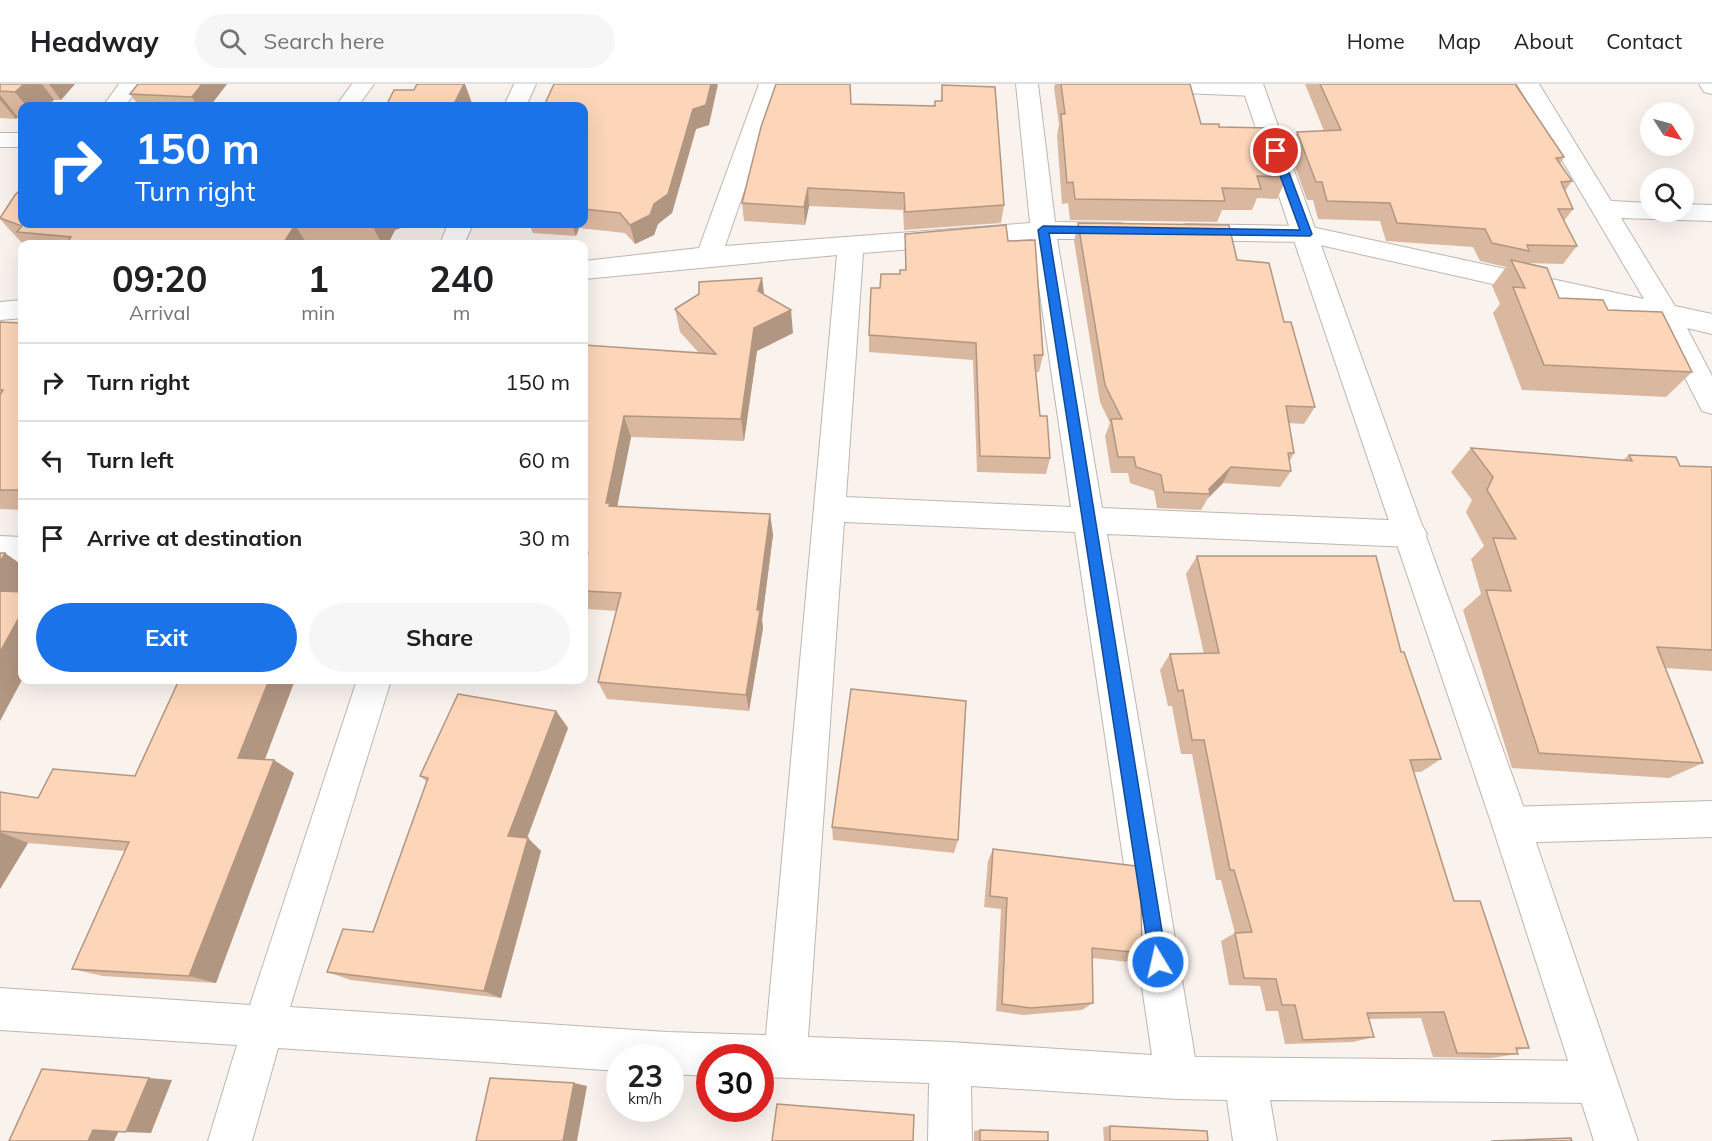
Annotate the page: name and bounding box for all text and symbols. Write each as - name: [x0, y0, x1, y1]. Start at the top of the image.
- search box: [195, 14, 615, 68]
- text: Headway: [30, 24, 159, 59]
- icon: search: [216, 25, 249, 58]
- text: Search here: [264, 27, 385, 55]
- text: Home: [1347, 28, 1405, 54]
- text: Map: [1438, 28, 1481, 54]
- text: About: [1514, 28, 1573, 54]
- text: Contact: [1606, 28, 1682, 54]
- north arrow: [1640, 102, 1694, 156]
- map controls: [1640, 102, 1694, 222]
- text: 150 m: [135, 122, 260, 175]
- pin: [1250, 125, 1301, 176]
- icon: right: [36, 126, 114, 204]
- icon: arrive: [1259, 134, 1292, 167]
- button: search: [1640, 168, 1694, 222]
- text: Turn right: [135, 174, 255, 208]
- text: 09:20: [112, 256, 207, 301]
- text: 1: [307, 256, 329, 301]
- text: 240: [429, 256, 494, 301]
- text: Arrival: [129, 300, 190, 325]
- text: min: [301, 300, 335, 325]
- text: m: [453, 300, 470, 325]
- icon: right: [36, 366, 69, 399]
- text: Turn right: [87, 368, 190, 396]
- text: 150 m: [505, 368, 570, 396]
- icon: left: [36, 444, 69, 477]
- text: Turn left: [87, 446, 174, 474]
- text: 60 m: [519, 446, 570, 474]
- icon: arrive: [36, 522, 69, 555]
- text: Arrive at destination: [87, 524, 302, 552]
- text: 30 m: [519, 524, 570, 552]
- button: Exit: [36, 603, 297, 672]
- button: Share: [309, 603, 570, 672]
- position arrow: [1126, 930, 1190, 994]
- speed limit sign: 30: [696, 1044, 774, 1122]
- text: 23: [627, 1057, 663, 1095]
- text: km/h: [628, 1089, 662, 1108]

